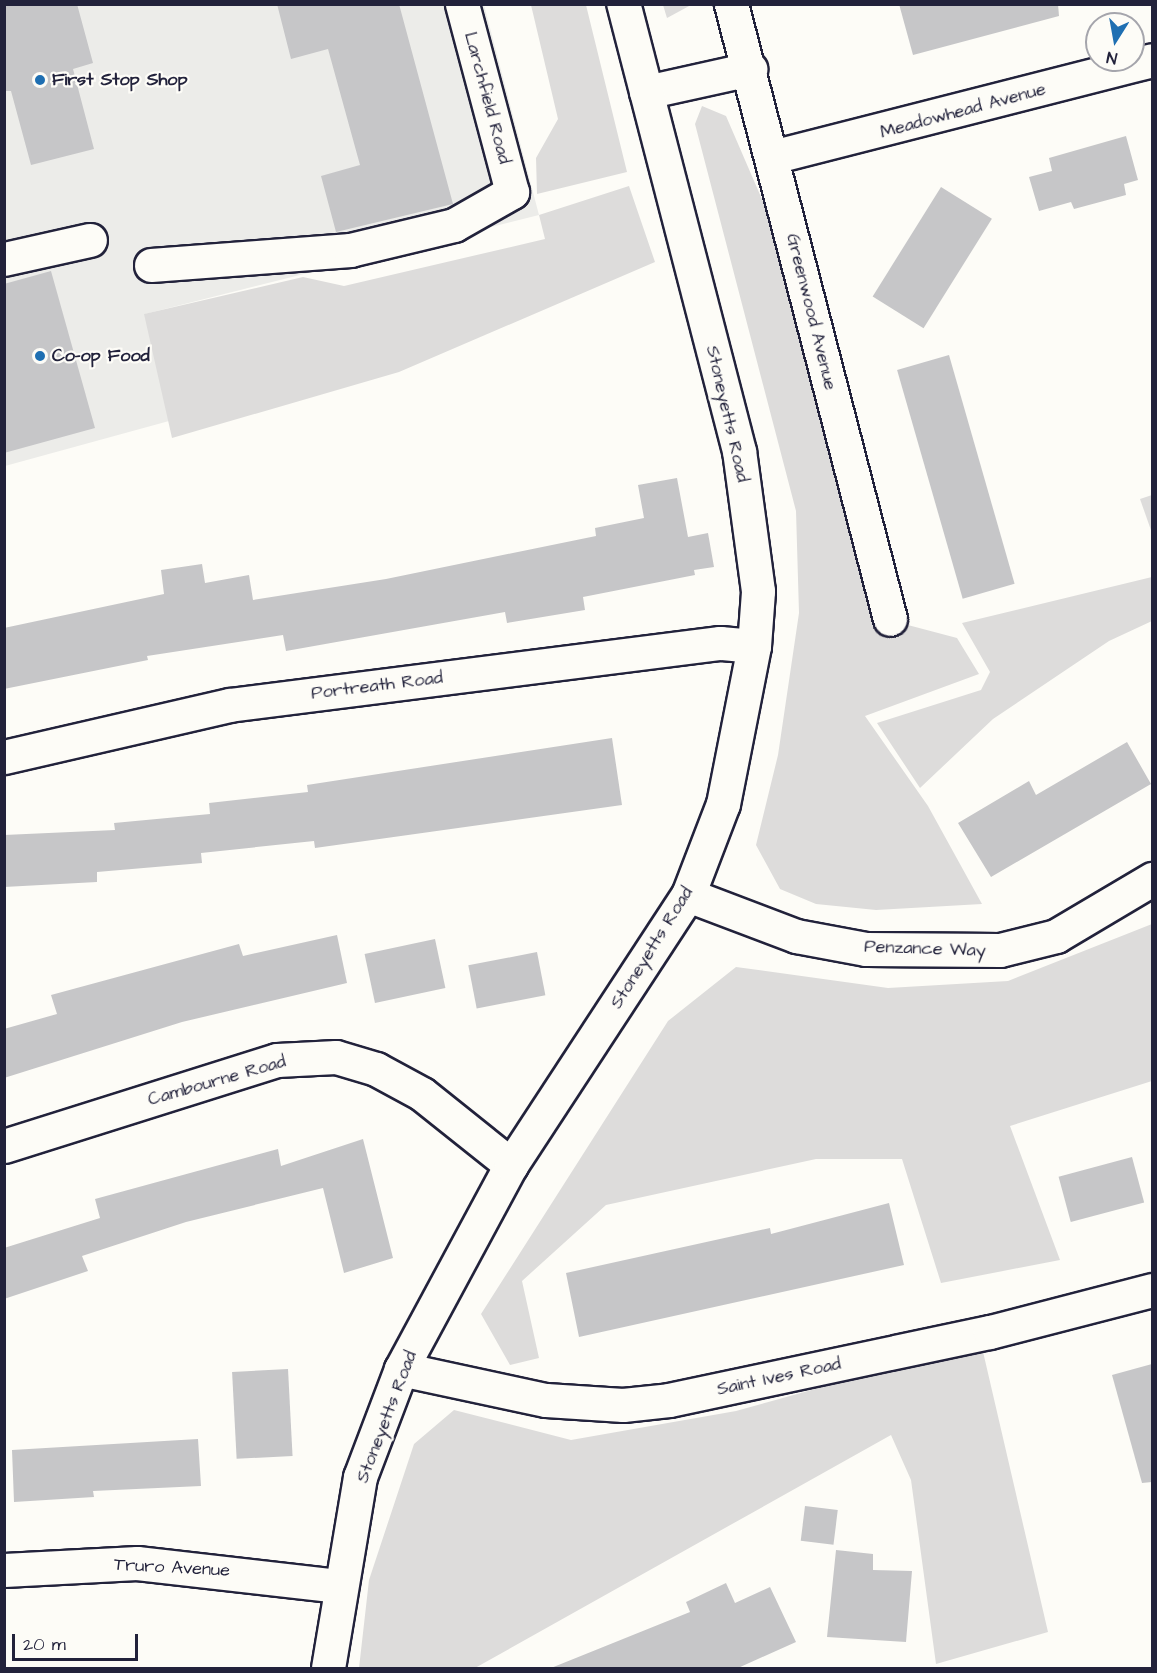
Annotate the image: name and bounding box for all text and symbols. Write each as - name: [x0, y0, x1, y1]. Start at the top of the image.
- north arrow: [1085, 12, 1145, 72]
- street label: Larchfield Road: [459, 30, 515, 166]
- text: N: [1105, 46, 1119, 69]
- place label: First Stop Shop: [52, 69, 187, 91]
- marker: First Stop Shop: [33, 73, 47, 87]
- street label: Meadowhead Avenue: [878, 79, 1048, 143]
- street label: Greenwood Avenue: [781, 231, 841, 393]
- street label: Stoneyetts Road: [701, 344, 753, 484]
- place label: Co-op Food: [52, 345, 150, 367]
- marker: Co-op Food: [33, 349, 47, 363]
- street label: Portreath Road: [310, 667, 444, 705]
- street label: Stoneyetts Road: [606, 883, 698, 1013]
- street label: Penzance Way: [864, 936, 986, 962]
- street label: Cambourne Road: [146, 1051, 288, 1111]
- street label: Stoneyetts Road: [352, 1348, 422, 1486]
- street label: Saint Ives Road: [715, 1353, 843, 1401]
- street label: Truro Avenue: [113, 1554, 231, 1582]
- scale bar: [15, 1622, 141, 1660]
- text: 20 m: [23, 1632, 66, 1657]

